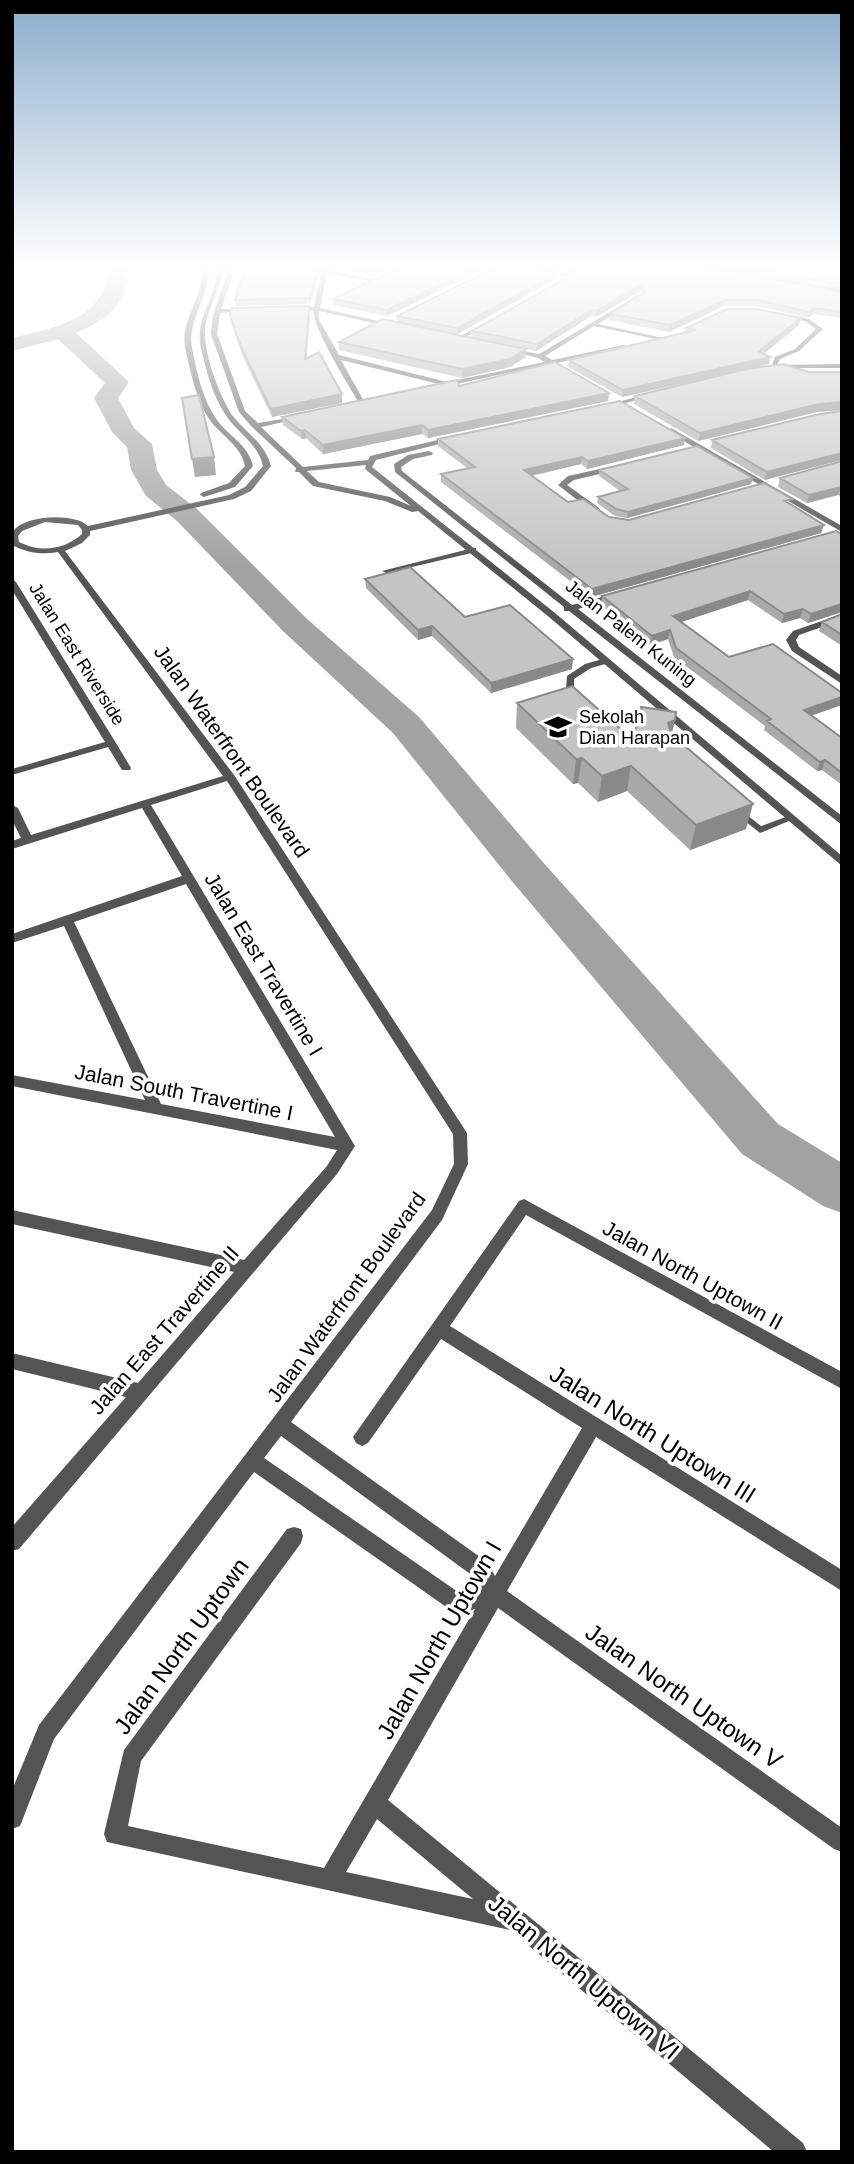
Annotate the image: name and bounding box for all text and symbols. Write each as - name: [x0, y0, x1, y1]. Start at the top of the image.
- street label: Jalan Palem Kuning: [562, 576, 700, 690]
- street label: Jalan East Riverside: [25, 579, 129, 729]
- street label: Jalan Waterfront Boulevard: [150, 640, 314, 862]
- place label: Sekolah Dian Harapan: [579, 707, 690, 748]
- school or university icon: Sekolah Dian Harapan: [543, 712, 573, 742]
- street label: Jalan East Travertine I: [200, 869, 328, 1059]
- street label: Jalan South Travertine I: [73, 1060, 295, 1124]
- street label: Jalan Waterfront Boulevard: [262, 1188, 430, 1406]
- street label: Jalan North Uptown II: [599, 1216, 787, 1334]
- street label: Jalan East Travertine II: [85, 1241, 243, 1419]
- street label: Jalan North Uptown III: [545, 1360, 761, 1508]
- street label: Jalan North Uptown I: [371, 1536, 507, 1744]
- street label: Jalan North Uptown: [108, 1553, 254, 1739]
- street label: Jalan North Uptown V: [581, 1618, 787, 1774]
- street label: Jalan North Uptown VI: [483, 1889, 685, 2065]

